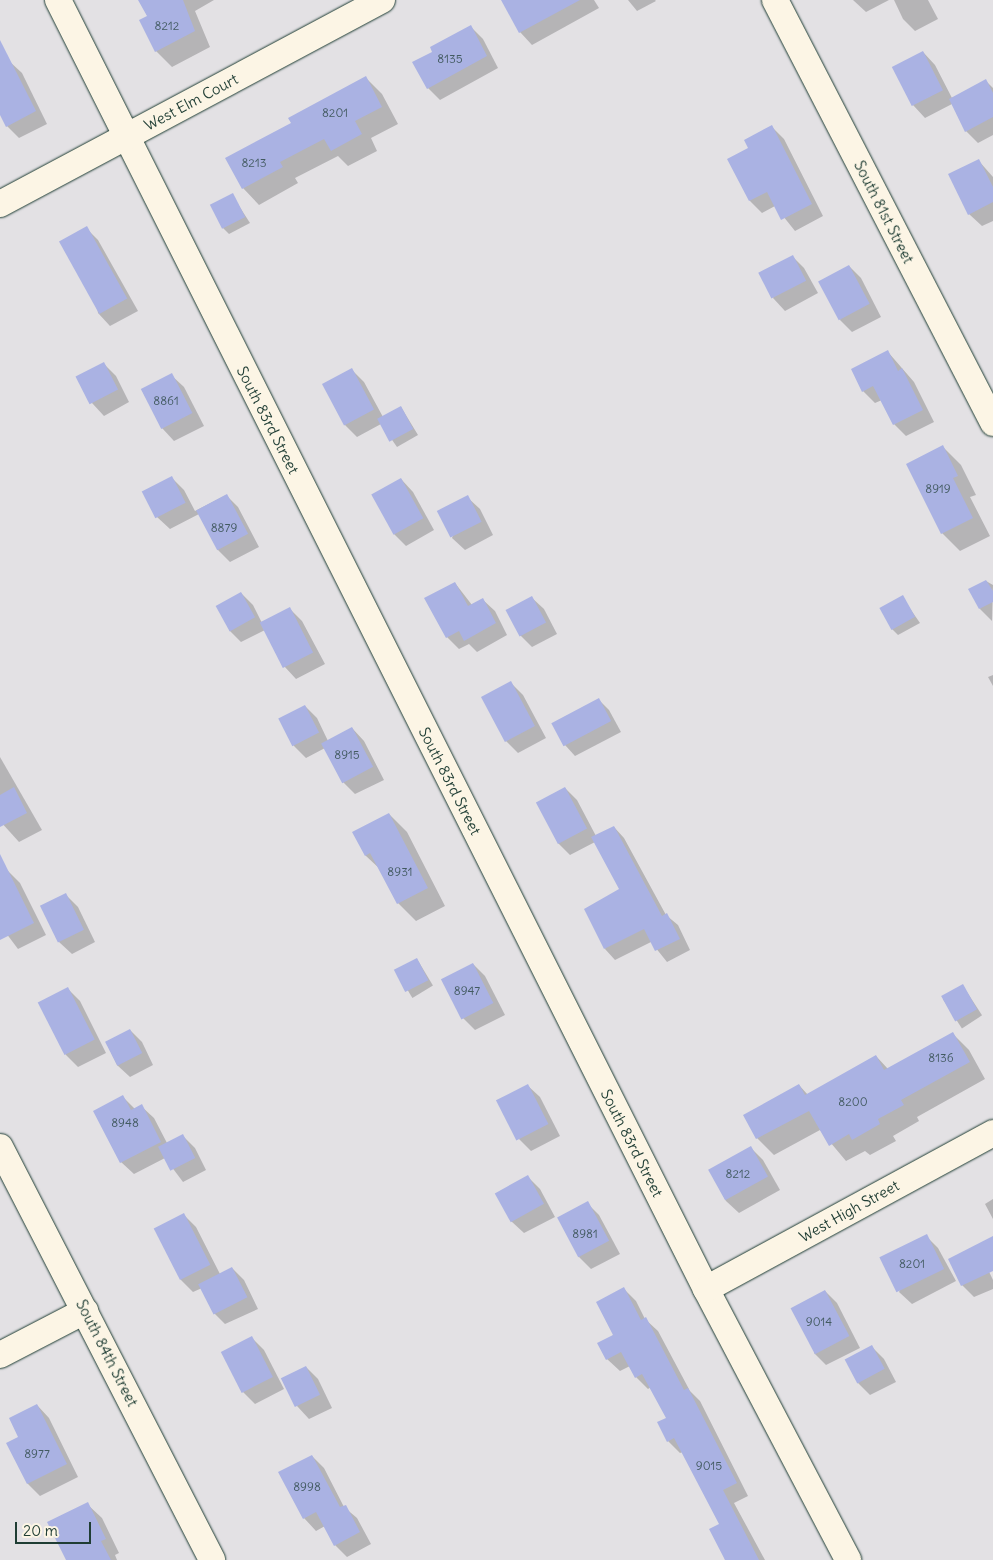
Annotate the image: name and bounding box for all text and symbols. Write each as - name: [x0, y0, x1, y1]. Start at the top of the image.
- house number: 8212: [155, 19, 179, 33]
- house number: 8135: [437, 52, 463, 66]
- street label: West Elm Court: [141, 70, 241, 134]
- house number: 8201: [322, 106, 348, 120]
- house number: 8213: [241, 156, 267, 170]
- street label: South 81st Street: [850, 158, 918, 266]
- street label: South 83rd Street: [233, 363, 303, 477]
- house number: 8861: [153, 394, 179, 408]
- house number: 8919: [925, 482, 951, 496]
- house number: 8879: [211, 521, 237, 535]
- street label: South 83rd Street: [415, 724, 485, 838]
- house number: 8915: [334, 748, 360, 762]
- house number: 8931: [387, 865, 413, 879]
- house number: 8947: [454, 984, 480, 998]
- house number: 8136: [928, 1051, 954, 1065]
- street label: South 83rd Street: [597, 1086, 667, 1200]
- house number: 8200: [838, 1095, 868, 1109]
- house number: 8948: [111, 1116, 139, 1130]
- house number: 8212: [726, 1167, 750, 1181]
- street label: West High Street: [796, 1176, 902, 1246]
- house number: 8981: [572, 1227, 598, 1241]
- house number: 8201: [899, 1257, 925, 1271]
- street label: South 84th Street: [72, 1297, 142, 1409]
- house number: 9014: [806, 1315, 832, 1329]
- house number: 8977: [24, 1447, 50, 1461]
- house number: 9015: [696, 1459, 722, 1473]
- house number: 8998: [293, 1480, 321, 1494]
- scale bar: [18, 1512, 94, 1544]
- text: 20 m: [23, 1521, 58, 1540]

